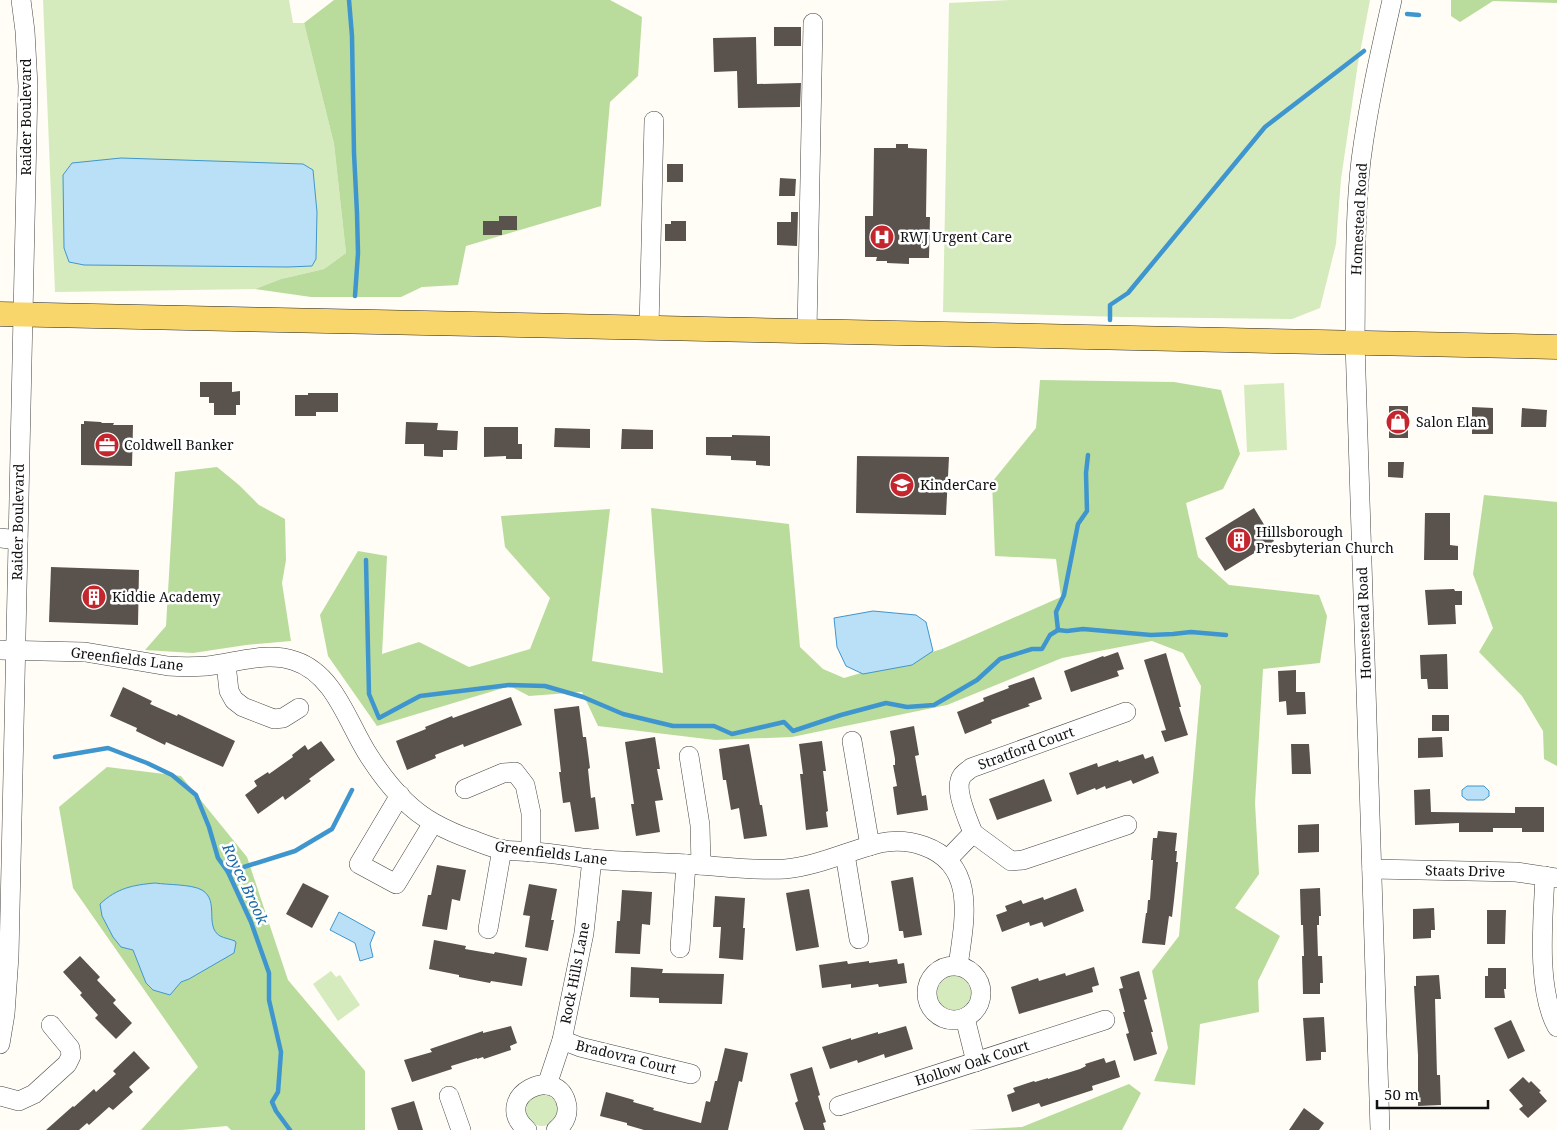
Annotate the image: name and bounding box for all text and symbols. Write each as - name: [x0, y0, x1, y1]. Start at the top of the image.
- street label: Raider Boulevard: [16, 58, 35, 176]
- street label: Homestead Road: [1346, 162, 1371, 276]
- hospital icon: RWJ Urgent Care: [869, 224, 895, 250]
- place label: RWJ Urgent Care: [900, 227, 1012, 246]
- shop icon: Salon Elan: [1385, 409, 1411, 435]
- place label: Salon Elan: [1416, 412, 1487, 431]
- office icon: Coldwell Banker: [94, 432, 120, 458]
- place label: Coldwell Banker: [124, 435, 234, 454]
- street label: Raider Boulevard: [7, 463, 28, 581]
- school or university icon: KinderCare: [889, 472, 915, 498]
- place label: KinderCare: [920, 475, 997, 494]
- place label: Hillsborough Presbyterian Church: [1256, 522, 1394, 557]
- building icon: Hillsborough Presbyterian Church: [1226, 527, 1252, 553]
- street label: Homestead Road: [1352, 566, 1375, 680]
- building icon: Kiddie Academy: [81, 584, 107, 610]
- place label: Kiddie Academy: [112, 587, 220, 606]
- street label: Greenfields Lane: [70, 642, 184, 675]
- street label: Stratford Court: [975, 721, 1077, 774]
- street label: Greenfields Lane: [494, 836, 608, 869]
- water label: Royce Brook: [218, 839, 274, 928]
- street label: Staats Drive: [1425, 860, 1505, 881]
- street label: Rock Hills Lane: [555, 920, 594, 1025]
- street label: Bradovra Court: [574, 1035, 678, 1078]
- street label: Hollow Oak Court: [912, 1035, 1031, 1090]
- scale bar: [1377, 1078, 1488, 1110]
- text: 50 m: [1384, 1084, 1419, 1104]

